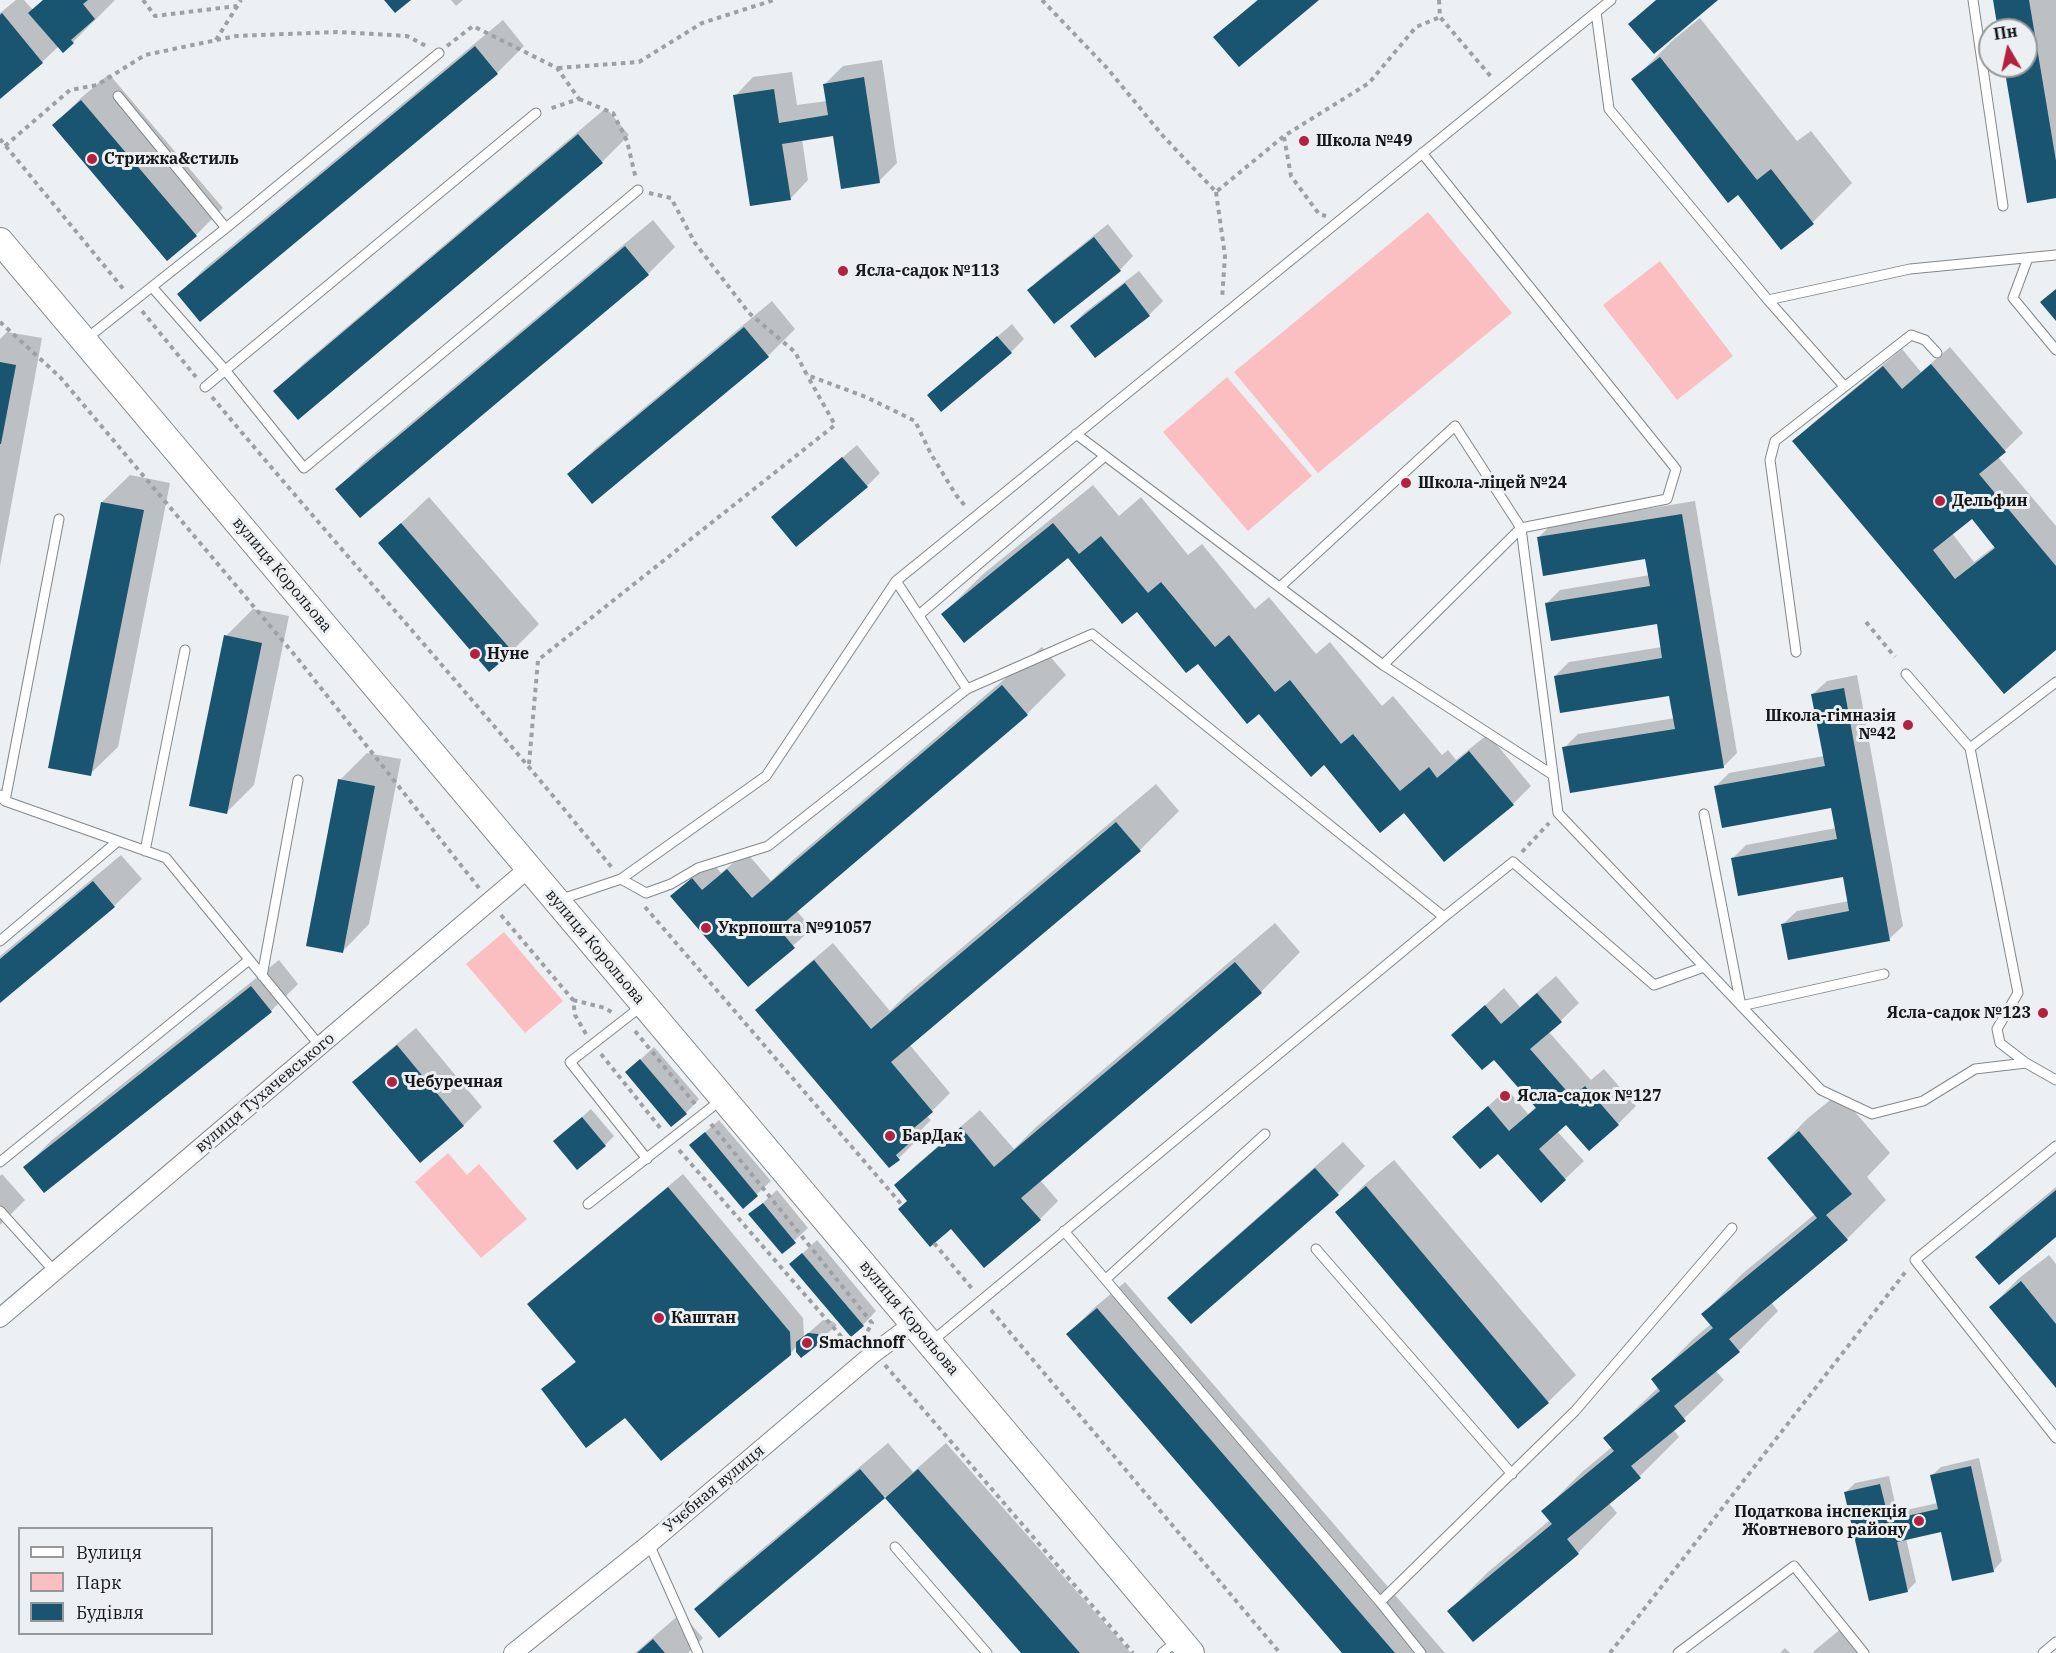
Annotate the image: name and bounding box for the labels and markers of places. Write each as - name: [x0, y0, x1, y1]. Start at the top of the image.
- place label: Школа №49: [1316, 131, 1412, 151]
- marker: Школа №49: [1297, 134, 1311, 148]
- place label: Стрижка&стиль: [104, 149, 239, 169]
- marker: Стрижка&стиль: [85, 152, 99, 166]
- place label: Ясла-садок №113: [855, 261, 999, 281]
- marker: Ясла-садок №113: [836, 264, 850, 278]
- place label: Школа-ліцей №24: [1418, 473, 1567, 493]
- marker: Школа-ліцей №24: [1399, 476, 1413, 490]
- place label: Дельфин: [1952, 491, 2028, 511]
- marker: Дельфин: [1933, 494, 1947, 508]
- place label: Нуне: [487, 644, 529, 664]
- marker: Нуне: [468, 647, 482, 661]
- place label: Школа-гімназія №42: [1765, 706, 1896, 744]
- marker: Школа-гімназія №42: [1901, 718, 1915, 732]
- place label: Укрпошта №91057: [718, 918, 872, 938]
- marker: Укрпошта №91057: [699, 921, 713, 935]
- place label: Ясла-садок №123: [1887, 1003, 2031, 1023]
- marker: Ясла-садок №123: [2036, 1006, 2050, 1020]
- place label: Чебуречная: [404, 1072, 503, 1092]
- marker: Чебуречная: [385, 1075, 399, 1089]
- place label: Ясла-садок №127: [1517, 1086, 1661, 1106]
- marker: Ясла-садок №127: [1498, 1089, 1512, 1103]
- place label: БарДак: [902, 1126, 962, 1146]
- marker: БарДак: [883, 1129, 897, 1143]
- place label: Каштан: [671, 1308, 736, 1328]
- marker: Каштан: [652, 1311, 666, 1325]
- place label: Smachnoff: [819, 1333, 905, 1353]
- marker: Smachnoff: [800, 1336, 814, 1350]
- place label: Податкова інспекція Жовтневого району: [1734, 1502, 1907, 1540]
- marker: Податкова інспекція Жовтневого району: [1912, 1514, 1926, 1528]

